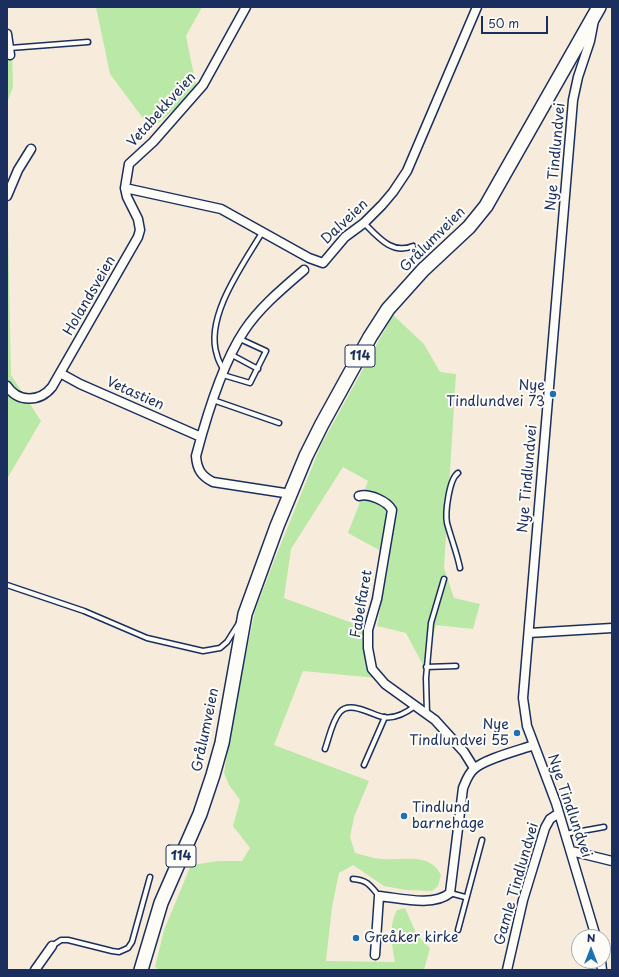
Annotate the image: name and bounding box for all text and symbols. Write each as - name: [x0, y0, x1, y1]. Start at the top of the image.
- scale bar: [483, 8, 550, 34]
- text: 50 m: [488, 14, 519, 32]
- street label: Vetabekkveien: [124, 69, 200, 151]
- street label: Nye Tindlundvei: [543, 102, 569, 212]
- street label: Dalveien: [318, 196, 372, 248]
- street label: Grålumveien: [397, 204, 469, 276]
- street label: Holandsveien: [60, 253, 120, 339]
- road number: 114: [345, 345, 375, 367]
- street label: Vetastien: [104, 374, 166, 414]
- place label: Nye Tindlundvei 73: [446, 378, 545, 410]
- marker: Nye Tindlundvei 73: [548, 389, 558, 399]
- street label: Nye Tindlundvei: [515, 424, 541, 534]
- street label: Fabelfaret: [348, 569, 376, 639]
- street label: Grålumveien: [189, 687, 223, 773]
- place label: Nye Tindlundvei 55: [409, 717, 509, 750]
- marker: Nye Tindlundvei 55: [512, 728, 522, 738]
- street label: Nye Tindlundvei: [543, 752, 595, 860]
- place label: Tindlund barnehage: [412, 800, 484, 832]
- marker: Tindlund barnehage: [399, 811, 409, 821]
- street label: Gamle Tindlundvei: [491, 821, 543, 947]
- road number: 114: [166, 845, 196, 867]
- north arrow: [571, 929, 611, 969]
- text: N: [587, 929, 595, 946]
- place label: Greåker kirke: [364, 930, 458, 946]
- marker: Greåker kirke: [351, 933, 361, 943]

